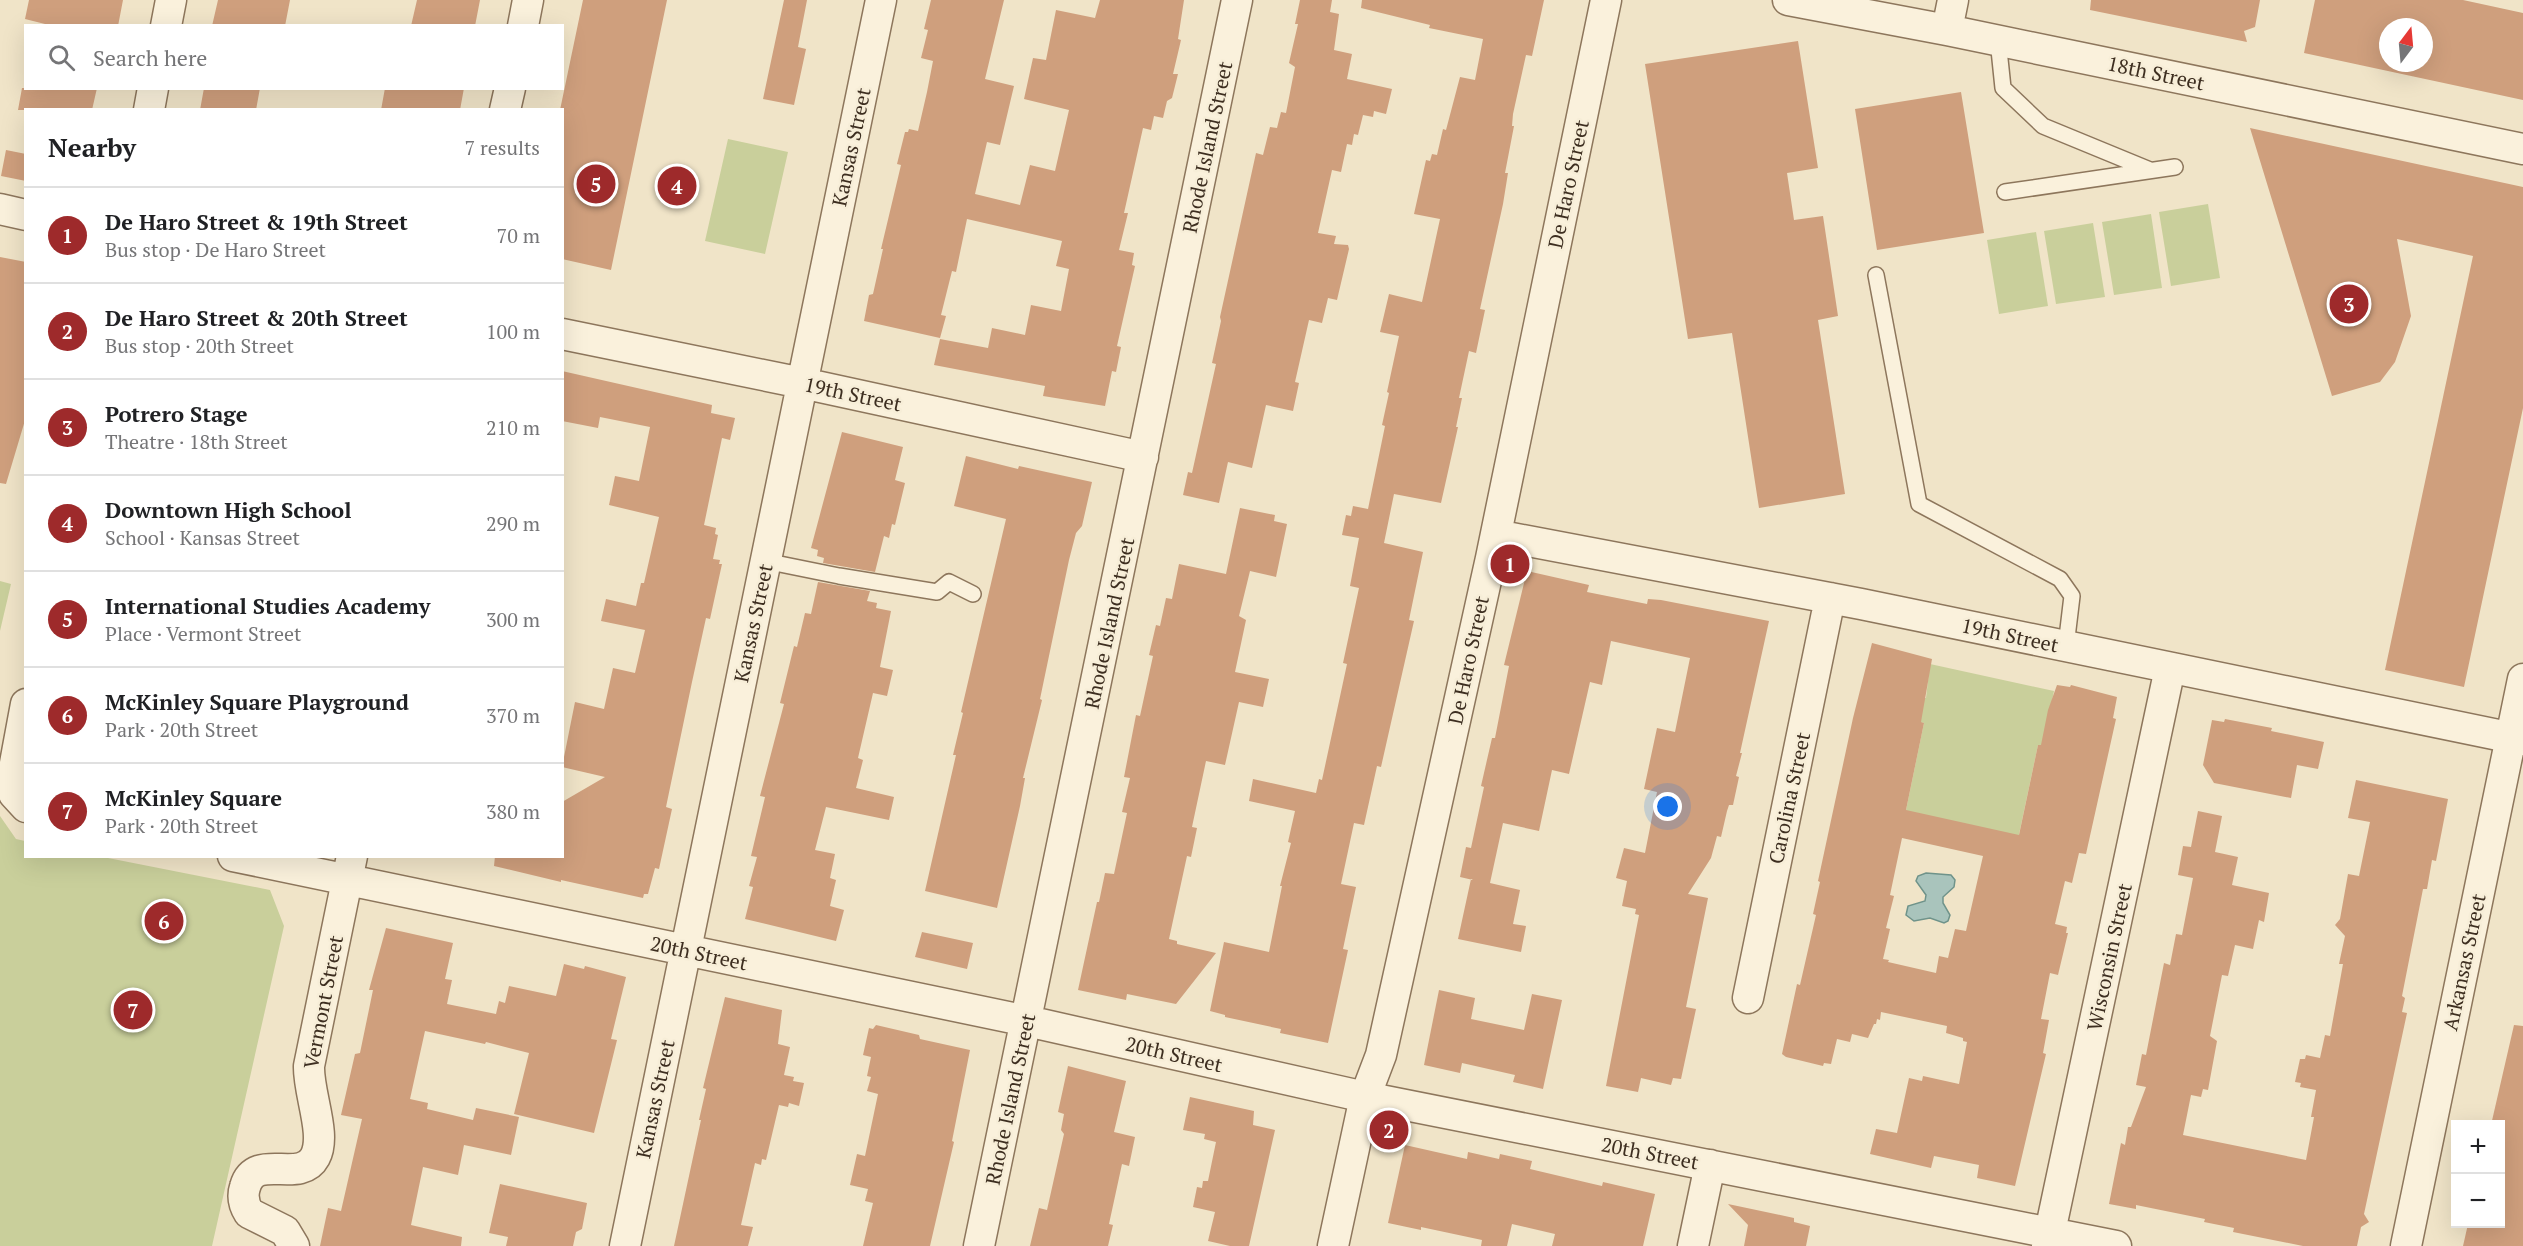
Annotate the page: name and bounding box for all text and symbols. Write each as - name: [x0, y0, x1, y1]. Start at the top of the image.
- north arrow: [2379, 18, 2433, 72]
- search box: [24, 24, 564, 90]
- icon: search: [45, 41, 78, 74]
- text: Search here: [93, 43, 207, 72]
- street label: 18th Street: [2105, 50, 2208, 97]
- street label: Rhode Island Street: [1176, 58, 1238, 235]
- street label: Kansas Street: [825, 85, 877, 209]
- street label: De Haro Street: [1541, 117, 1595, 251]
- text: Nearby: [48, 130, 136, 164]
- text: 7 results: [465, 134, 540, 161]
- pin: 5: [576, 162, 616, 207]
- pin: 4: [658, 164, 696, 208]
- text: De Haro Street & 19th Street: [105, 207, 408, 236]
- text: 1: [62, 222, 73, 249]
- text: 70 m: [497, 222, 540, 249]
- text: Bus stop · De Haro Street: [105, 236, 326, 263]
- pin: 3: [2330, 282, 2368, 326]
- text: De Haro Street & 20th Street: [105, 303, 408, 332]
- text: 2: [62, 318, 73, 345]
- text: 100 m: [486, 318, 540, 345]
- text: Bus stop · 20th Street: [105, 332, 294, 359]
- street label: 19th Street: [802, 371, 905, 418]
- text: Potrero Stage: [105, 399, 247, 428]
- text: 3: [62, 414, 73, 441]
- text: 210 m: [486, 414, 540, 441]
- text: Theatre · 18th Street: [105, 428, 288, 455]
- text: Downtown High School: [105, 495, 351, 524]
- text: 4: [62, 510, 73, 537]
- text: 290 m: [486, 510, 540, 537]
- text: School · Kansas Street: [105, 524, 300, 551]
- street label: Rhode Island Street: [1078, 534, 1140, 711]
- pin: 1: [1490, 542, 1530, 586]
- street label: Kansas Street: [727, 561, 779, 685]
- text: International Studies Academy: [105, 591, 430, 620]
- street label: De Haro Street: [1441, 593, 1495, 727]
- text: 5: [62, 606, 73, 633]
- text: 300 m: [486, 606, 540, 633]
- street label: 19th Street: [1959, 612, 2062, 659]
- text: Place · Vermont Street: [105, 620, 301, 647]
- text: McKinley Square Playground: [105, 687, 409, 716]
- text: 6: [62, 702, 73, 729]
- text: 370 m: [486, 702, 540, 729]
- text: Park · 20th Street: [105, 716, 258, 743]
- street label: Carolina Street: [1762, 729, 1816, 866]
- text: McKinley Square: [105, 783, 282, 812]
- your location: [1653, 792, 1682, 821]
- text: 7: [62, 798, 73, 825]
- text: 380 m: [486, 798, 540, 825]
- text: Park · 20th Street: [105, 812, 258, 839]
- street label: Wisconsin Street: [2080, 880, 2138, 1033]
- street label: Arkansas Street: [2436, 891, 2492, 1033]
- pin: 6: [144, 898, 184, 944]
- street label: 20th Street: [648, 930, 751, 977]
- street label: Vermont Street: [297, 932, 349, 1071]
- pin: 7: [114, 988, 152, 1032]
- street label: Rhode Island Street: [979, 1010, 1041, 1187]
- street label: 20th Street: [1123, 1030, 1226, 1078]
- street label: Kansas Street: [629, 1037, 681, 1161]
- pin: 2: [1370, 1108, 1408, 1152]
- map controls: [2451, 1120, 2505, 1228]
- button: +: [2451, 1120, 2505, 1174]
- street label: 20th Street: [1599, 1130, 1702, 1176]
- button: −: [2451, 1174, 2505, 1228]

